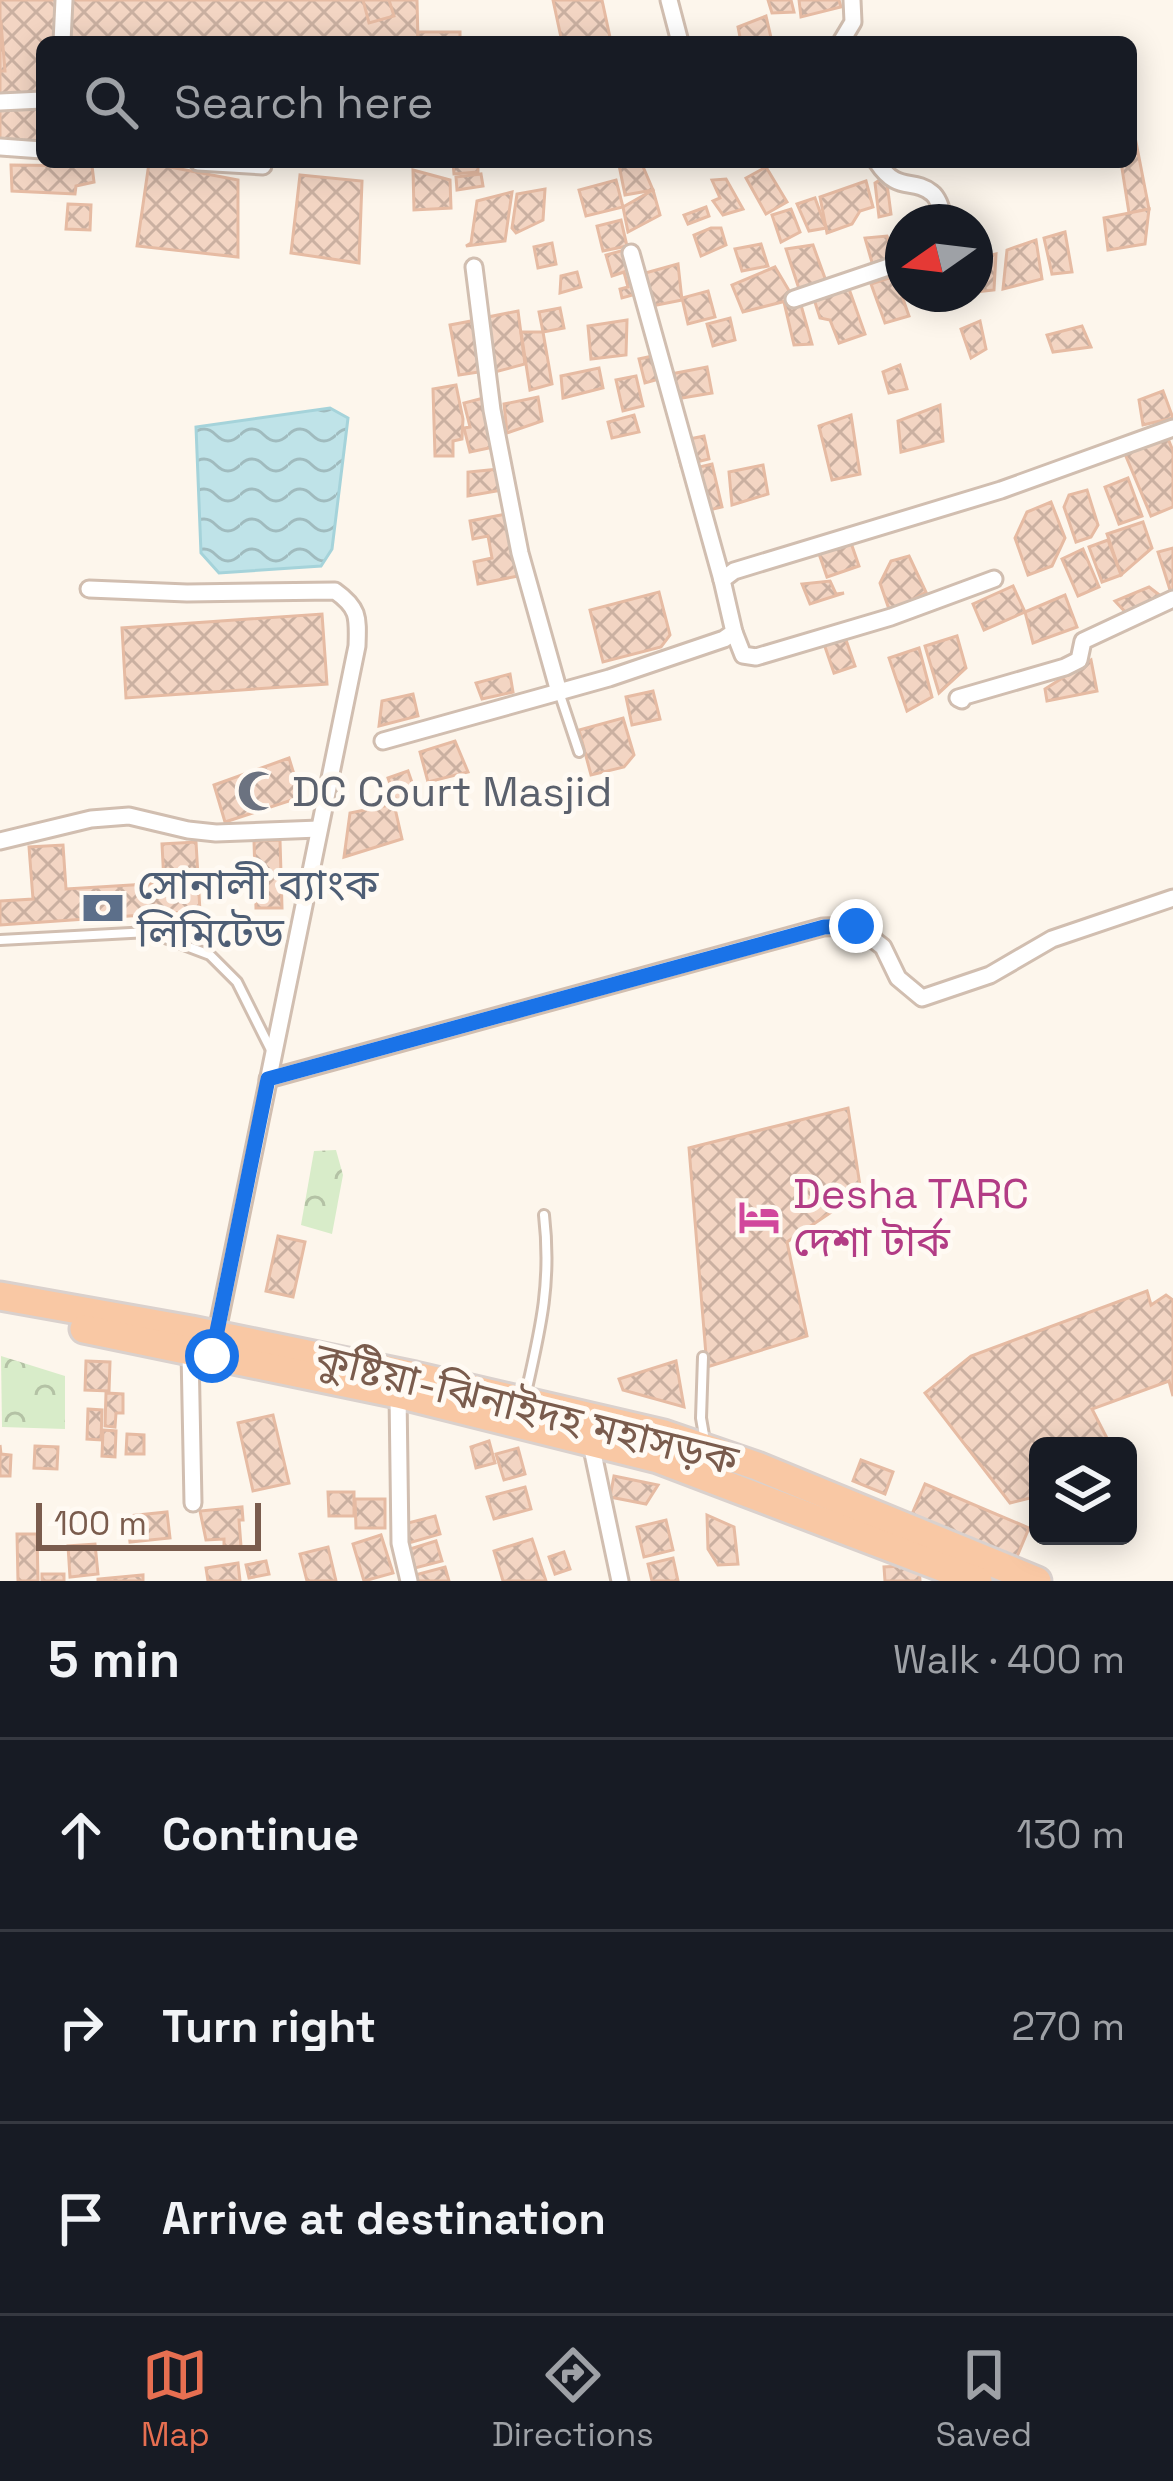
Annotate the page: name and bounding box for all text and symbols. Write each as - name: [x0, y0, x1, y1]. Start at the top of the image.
- search box: [36, 36, 1137, 168]
- icon: search: [78, 69, 144, 135]
- text: Search here: [174, 74, 433, 131]
- north arrow: [885, 204, 993, 312]
- place label: DC Court Masjid: [292, 765, 612, 818]
- mosque icon: DC Court Masjid: [235, 768, 281, 814]
- place label: সোনালী ব্যাংক লিমিটেড: [136, 858, 380, 959]
- bank icon: সোনালী ব্যাংক লিমিটেড: [80, 885, 126, 931]
- route end: [829, 899, 883, 953]
- place label: Desha TARC দেশা টার্ক: [793, 1167, 1029, 1268]
- hotel icon: Desha TARC দেশা টার্ক: [736, 1194, 782, 1240]
- route start: [185, 1329, 239, 1383]
- street label: কুষ্টিয়া-ঝিনাইদহ মহাসড়ক: [309, 1331, 745, 1487]
- map controls: [1029, 1437, 1137, 1545]
- button: layers: [1029, 1437, 1137, 1545]
- scale bar: [36, 1497, 261, 1550]
- text: 100 m: [54, 1503, 147, 1545]
- text: 5 min: [48, 1627, 180, 1692]
- text: Walk · 400 m: [893, 1635, 1125, 1684]
- icon: ahead: [48, 1802, 114, 1868]
- text: Continue: [162, 1806, 359, 1863]
- text: 130 m: [1017, 1810, 1125, 1859]
- icon: right: [48, 1994, 114, 2060]
- text: Turn right: [162, 1998, 376, 2055]
- text: 270 m: [1012, 2002, 1125, 2051]
- icon: arrive: [48, 2186, 114, 2252]
- text: Arrive at destination: [162, 2190, 606, 2247]
- tab: Map: [141, 2342, 210, 2456]
- tab: Directions: [492, 2342, 654, 2456]
- tab: Saved: [936, 2342, 1032, 2456]

